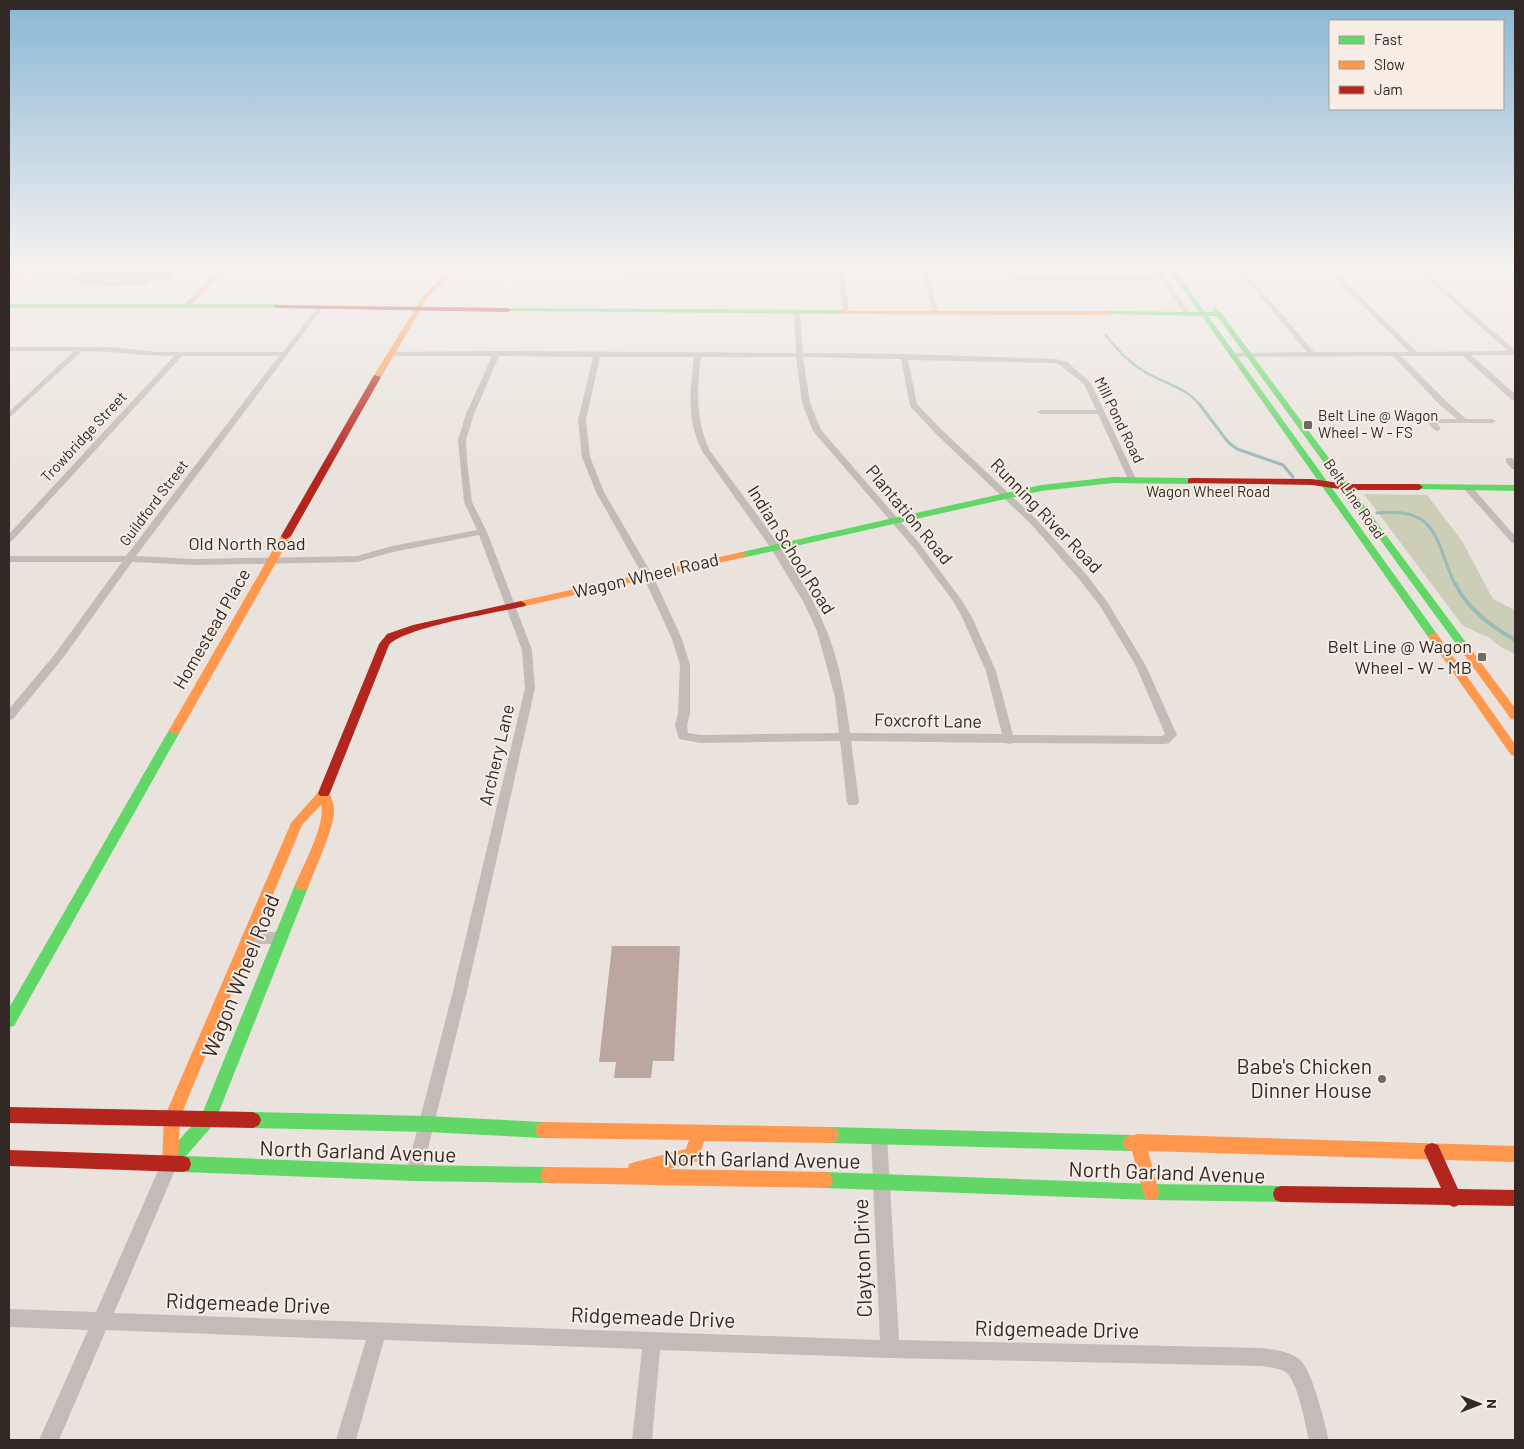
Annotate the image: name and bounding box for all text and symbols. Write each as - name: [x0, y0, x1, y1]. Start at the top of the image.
- legend: [1329, 20, 1504, 110]
- text: Fast: [1374, 30, 1402, 48]
- text: Slow: [1374, 55, 1405, 73]
- text: Jam: [1374, 80, 1403, 98]
- street label: Mill Pond Road: [1091, 374, 1148, 466]
- street label: Trowbridge Street: [37, 387, 130, 485]
- place label: Belt Line @ Wagon Wheel - W - FS: [1318, 406, 1438, 441]
- marker: Belt Line @ Wagon Wheel - W - FS: [1302, 419, 1314, 431]
- street label: Running River Road: [986, 453, 1107, 577]
- street label: Belt Line Road: [1321, 455, 1389, 542]
- street label: Guildford Street: [115, 456, 191, 549]
- street label: Plantation Road: [862, 460, 958, 569]
- street label: Indian School Road: [743, 481, 840, 618]
- street label: Wagon Wheel Road: [1146, 482, 1270, 500]
- street label: Old North Road: [188, 532, 306, 554]
- street label: Wagon Wheel Road: [571, 548, 721, 603]
- street label: Homestead Place: [168, 564, 255, 693]
- place label: Belt Line @ Wagon Wheel - W - MB: [1327, 635, 1472, 678]
- marker: Belt Line @ Wagon Wheel - W - MB: [1476, 651, 1488, 663]
- street label: Archery Lane: [474, 702, 518, 808]
- street label: Foxcroft Lane: [874, 708, 982, 732]
- street label: Wagon Wheel Road: [195, 890, 284, 1061]
- place label: Babe's Chicken Dinner House: [1237, 1053, 1372, 1102]
- marker: Babe's Chicken Dinner House: [1376, 1073, 1388, 1085]
- street label: North Garland Avenue: [259, 1135, 457, 1166]
- street label: North Garland Avenue: [663, 1144, 861, 1173]
- street label: North Garland Avenue: [1068, 1156, 1266, 1187]
- street label: Clayton Drive: [847, 1198, 876, 1318]
- street label: Ridgemeade Drive: [165, 1287, 331, 1318]
- street label: Ridgemeade Drive: [570, 1301, 736, 1332]
- street label: Ridgemeade Drive: [974, 1315, 1140, 1342]
- north arrow: [1454, 1379, 1504, 1429]
- text: N: [1484, 1399, 1501, 1409]

